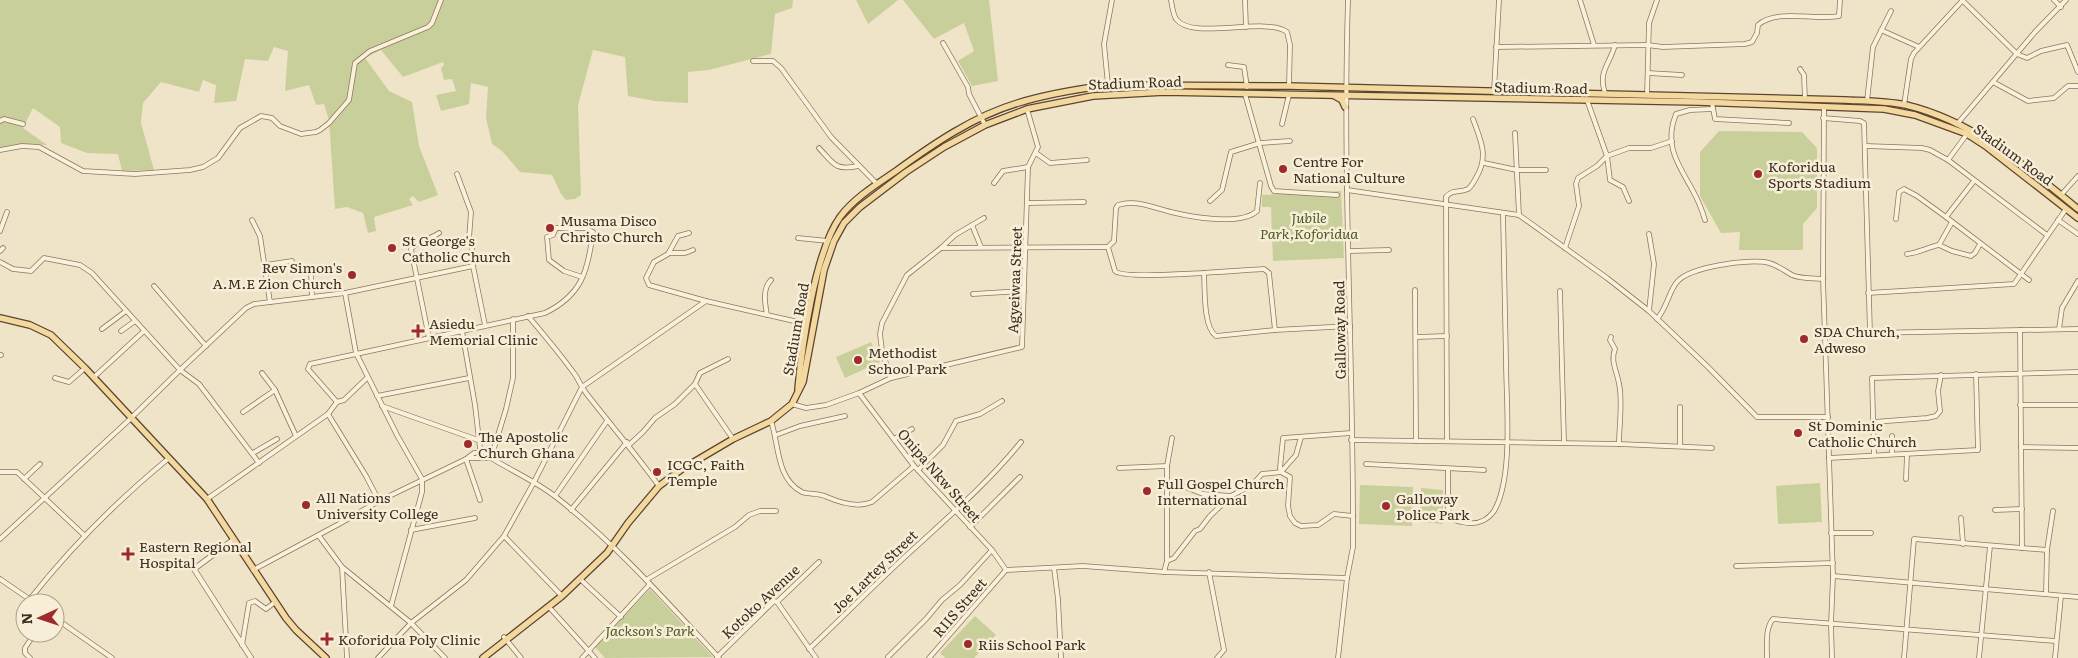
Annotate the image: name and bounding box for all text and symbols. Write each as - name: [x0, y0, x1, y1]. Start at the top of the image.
- street label: Stadium Road: [1088, 70, 1183, 94]
- street label: Stadium Road: [1494, 76, 1588, 98]
- street label: Stadium Road: [1970, 118, 2058, 190]
- place label: Centre For National Culture: [1293, 151, 1405, 187]
- place label: Koforidua Sports Stadium: [1768, 156, 1872, 192]
- marker: Centre For National Culture: [1277, 163, 1289, 175]
- marker: Koforidua Sports Stadium: [1752, 168, 1764, 180]
- park label: Jubile Park,Koforidua: [1260, 207, 1358, 243]
- place label: Musama Disco Christo Church: [560, 210, 663, 246]
- marker: Musama Disco Christo Church: [544, 222, 556, 234]
- street label: Agyeiwaa Street: [1002, 226, 1026, 334]
- place label: St George's Catholic Church: [402, 230, 511, 266]
- marker: St George's Catholic Church: [386, 242, 398, 254]
- place label: Rev Simon's A.M.E Zion Church: [213, 257, 342, 293]
- marker: Rev Simon's A.M.E Zion Church: [346, 269, 358, 281]
- street label: Galloway Road: [1328, 280, 1350, 380]
- street label: Stadium Road: [777, 281, 813, 377]
- place label: Asiedu Memorial Clinic: [429, 313, 538, 349]
- place label: SDA Church, Adweso: [1814, 321, 1900, 357]
- marker: Asiedu Memorial Clinic: [411, 324, 425, 338]
- marker: SDA Church, Adweso: [1798, 333, 1810, 345]
- place label: Methodist School Park: [868, 342, 947, 378]
- marker: Methodist School Park: [852, 354, 864, 366]
- place label: St Dominic Catholic Church: [1808, 415, 1917, 451]
- street label: Onipa Nkw Street: [894, 424, 987, 526]
- place label: The Apostolic Church Ghana: [478, 426, 575, 462]
- marker: St Dominic Catholic Church: [1792, 427, 1804, 439]
- marker: The Apostolic Church Ghana: [462, 438, 474, 450]
- place label: ICGC, Faith Temple: [667, 454, 745, 490]
- marker: ICGC, Faith Temple: [651, 466, 663, 478]
- place label: Full Gospel Church International: [1157, 473, 1284, 509]
- marker: Full Gospel Church International: [1141, 485, 1153, 497]
- place label: All Nations University College: [316, 487, 438, 523]
- place label: Galloway Police Park: [1396, 488, 1470, 524]
- marker: All Nations University College: [300, 499, 312, 511]
- marker: Galloway Police Park: [1380, 500, 1392, 512]
- street label: Joe Lartey Street: [827, 525, 921, 617]
- place label: Eastern Regional Hospital: [139, 536, 252, 572]
- marker: Eastern Regional Hospital: [121, 547, 135, 561]
- street label: Kotoko Avenue: [716, 559, 804, 643]
- street label: RIIS Street: [928, 573, 991, 641]
- north arrow: [15, 593, 65, 643]
- text: N: [16, 612, 36, 625]
- park label: Jackson's Park: [605, 620, 695, 640]
- place label: Koforidua Poly Clinic: [338, 629, 480, 649]
- marker: Koforidua Poly Clinic: [320, 632, 334, 646]
- place label: Riis School Park: [978, 634, 1086, 654]
- marker: Riis School Park: [962, 638, 974, 650]

